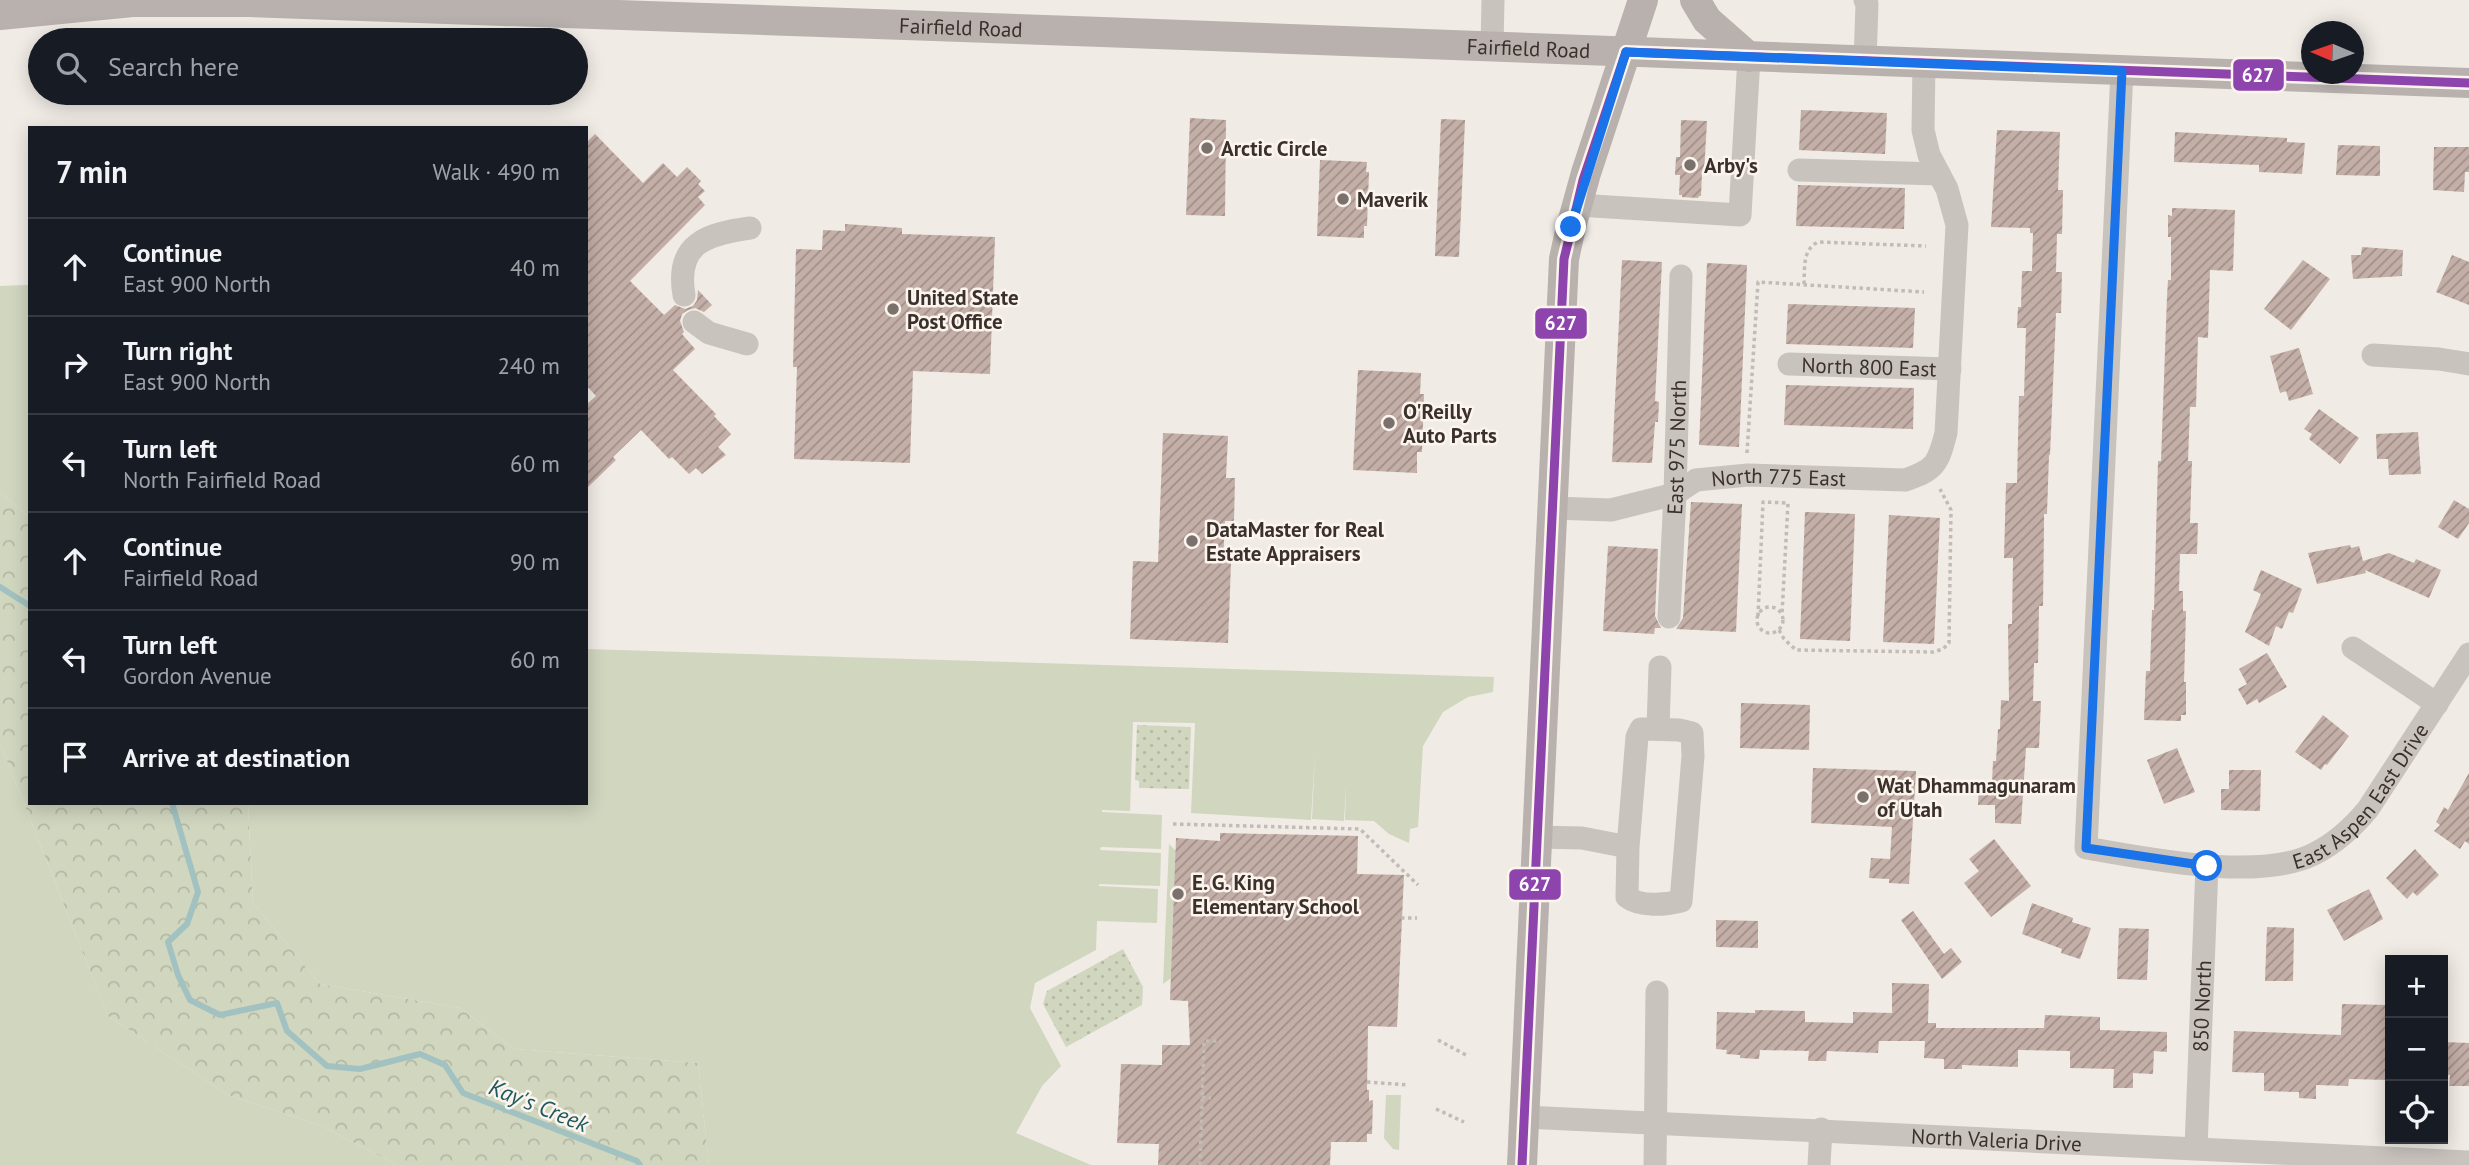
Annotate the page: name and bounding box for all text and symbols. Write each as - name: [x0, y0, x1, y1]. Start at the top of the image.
- street label: Fairfield Road: [899, 11, 1023, 43]
- north arrow: [2301, 21, 2364, 84]
- search box: [28, 28, 588, 105]
- street label: Fairfield Road: [1466, 32, 1591, 64]
- icon: search: [52, 48, 90, 86]
- text: Search here: [108, 50, 239, 83]
- line badge: 627: [2232, 58, 2285, 92]
- text: 627: [2242, 63, 2274, 87]
- place label: Arctic Circle: [1221, 135, 1327, 162]
- marker: Arctic Circle: [1199, 140, 1215, 156]
- text: 7 min: [56, 152, 128, 191]
- place label: Arby's: [1704, 152, 1758, 179]
- text: Walk · 490 m: [433, 157, 560, 186]
- marker: Arby's: [1682, 157, 1698, 173]
- place label: Maverik: [1357, 186, 1429, 213]
- marker: Maverik: [1335, 191, 1351, 207]
- route end: [1555, 211, 1586, 242]
- text: Continue: [123, 236, 222, 269]
- icon: ahead: [56, 248, 94, 286]
- text: 40 m: [510, 253, 560, 282]
- text: East 900 North: [123, 269, 271, 298]
- place label: United State Post Office: [907, 284, 1019, 335]
- marker: United State Post Office: [885, 301, 901, 317]
- line badge: 627: [1534, 307, 1588, 340]
- text: 627: [1545, 311, 1577, 335]
- text: Turn right: [123, 334, 232, 367]
- icon: right: [56, 346, 94, 384]
- text: 240 m: [498, 351, 560, 380]
- street label: North 800 East: [1801, 351, 1937, 382]
- text: East 900 North: [123, 367, 271, 396]
- street label: East 975 North: [1661, 379, 1692, 515]
- place label: O'Reilly Auto Parts: [1403, 398, 1497, 449]
- marker: O'Reilly Auto Parts: [1381, 415, 1397, 431]
- text: Turn left: [123, 432, 217, 465]
- icon: left: [56, 444, 94, 482]
- text: 60 m: [510, 449, 560, 478]
- street label: North 775 East: [1710, 461, 1846, 492]
- text: North Fairfield Road: [123, 465, 321, 494]
- place label: DataMaster for Real Estate Appraisers: [1206, 516, 1385, 567]
- text: Continue: [123, 530, 222, 563]
- marker: DataMaster for Real Estate Appraisers: [1184, 533, 1200, 549]
- icon: ahead: [56, 542, 94, 580]
- text: 90 m: [510, 547, 560, 576]
- text: Fairfield Road: [123, 563, 258, 592]
- text: Turn left: [123, 628, 217, 661]
- icon: left: [56, 640, 94, 678]
- text: 60 m: [510, 645, 560, 674]
- text: Gordon Avenue: [123, 661, 272, 690]
- street label: East Aspen East Drive: [2289, 718, 2434, 875]
- icon: arrive: [56, 738, 94, 776]
- text: Arrive at destination: [123, 741, 350, 774]
- place label: Wat Dhammagunaram of Utah: [1877, 772, 2076, 823]
- marker: Wat Dhammagunaram of Utah: [1855, 789, 1871, 805]
- route start: [2191, 850, 2222, 881]
- line badge: 627: [1508, 868, 1562, 901]
- place label: E. G. King Elementary School: [1192, 869, 1360, 920]
- text: 627: [1519, 872, 1551, 896]
- marker: E. G. King Elementary School: [1170, 886, 1186, 902]
- map controls: [2385, 955, 2448, 1144]
- button: +: [2385, 955, 2448, 1018]
- street label: 850 North: [2186, 960, 2217, 1052]
- button: −: [2385, 1018, 2448, 1081]
- water label: Kay's Creek: [485, 1072, 595, 1139]
- button: locate: [2385, 1081, 2448, 1144]
- street label: North Valeria Drive: [1911, 1122, 2082, 1157]

